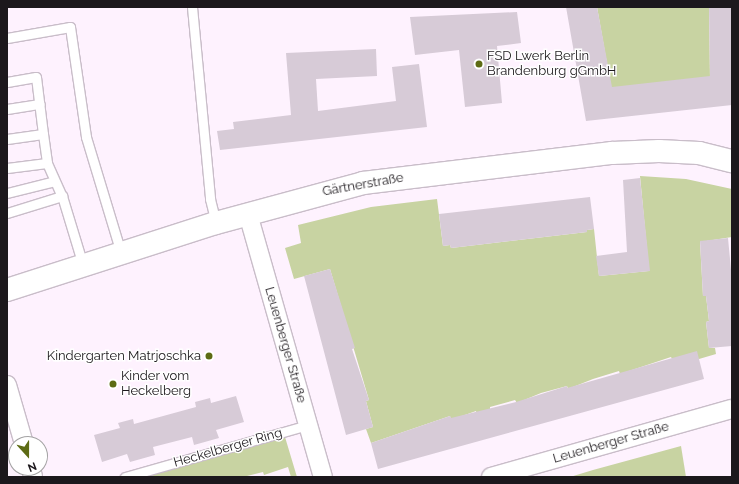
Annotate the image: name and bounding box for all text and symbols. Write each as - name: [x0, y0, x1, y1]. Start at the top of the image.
- place label: FSD Lwerk Berlin Brandenburg gGmbH: [487, 49, 616, 80]
- marker: FSD Lwerk Berlin Brandenburg gGmbH: [474, 59, 484, 69]
- street label: Gärtnerstraße: [321, 170, 405, 200]
- street label: Leuenberger Straße: [261, 285, 309, 405]
- place label: Kindergarten Matrjoschka: [47, 348, 201, 364]
- marker: Kindergarten Matrjoschka: [204, 351, 214, 361]
- place label: Kinder vom Heckelberg: [121, 369, 191, 400]
- marker: Kinder vom Heckelberg: [108, 379, 118, 389]
- street label: Leuenberger Straße: [551, 419, 671, 467]
- street label: Heckelberger Ring: [172, 425, 284, 471]
- north arrow: [8, 436, 48, 476]
- text: N: [26, 459, 38, 474]

